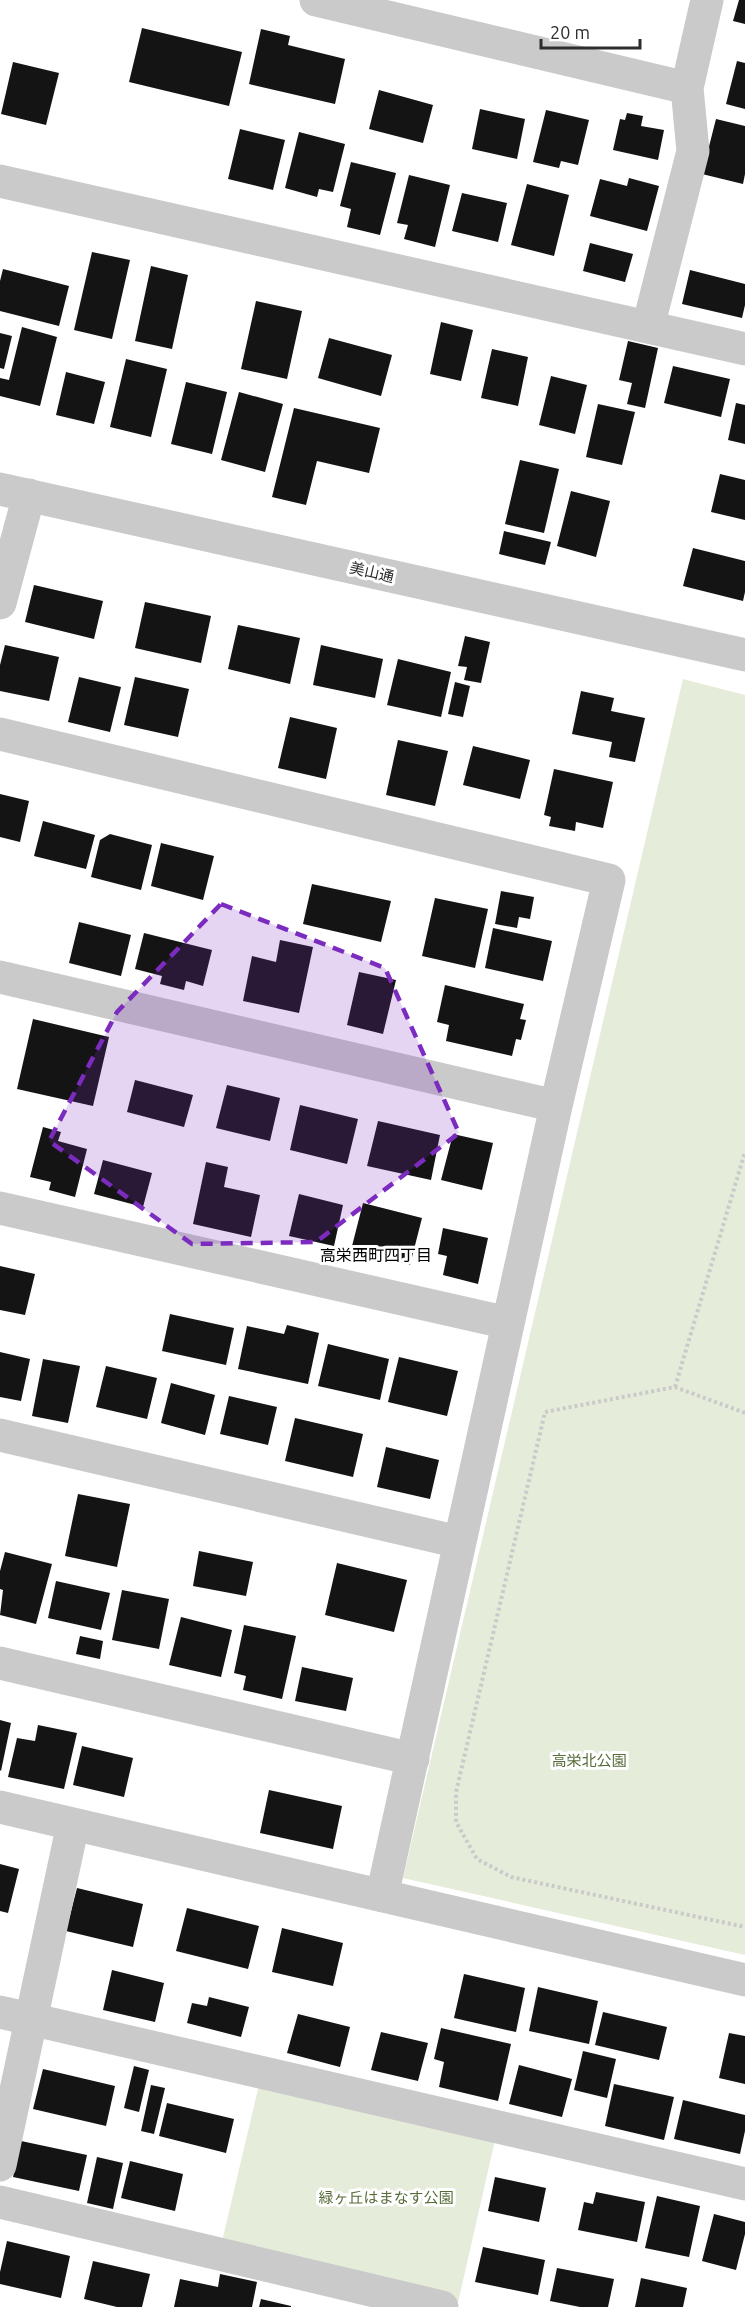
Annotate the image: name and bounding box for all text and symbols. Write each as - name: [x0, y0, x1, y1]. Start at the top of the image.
- scale bar: [541, 12, 640, 50]
- text: 20 m: [550, 22, 590, 42]
- street label: 美山通: [348, 559, 396, 585]
- district label: 高栄西町四丁目: [320, 1246, 432, 1264]
- park label: 高栄北公園: [551, 1752, 627, 1769]
- park label: 緑ヶ丘はまなす公園: [318, 2189, 454, 2206]

